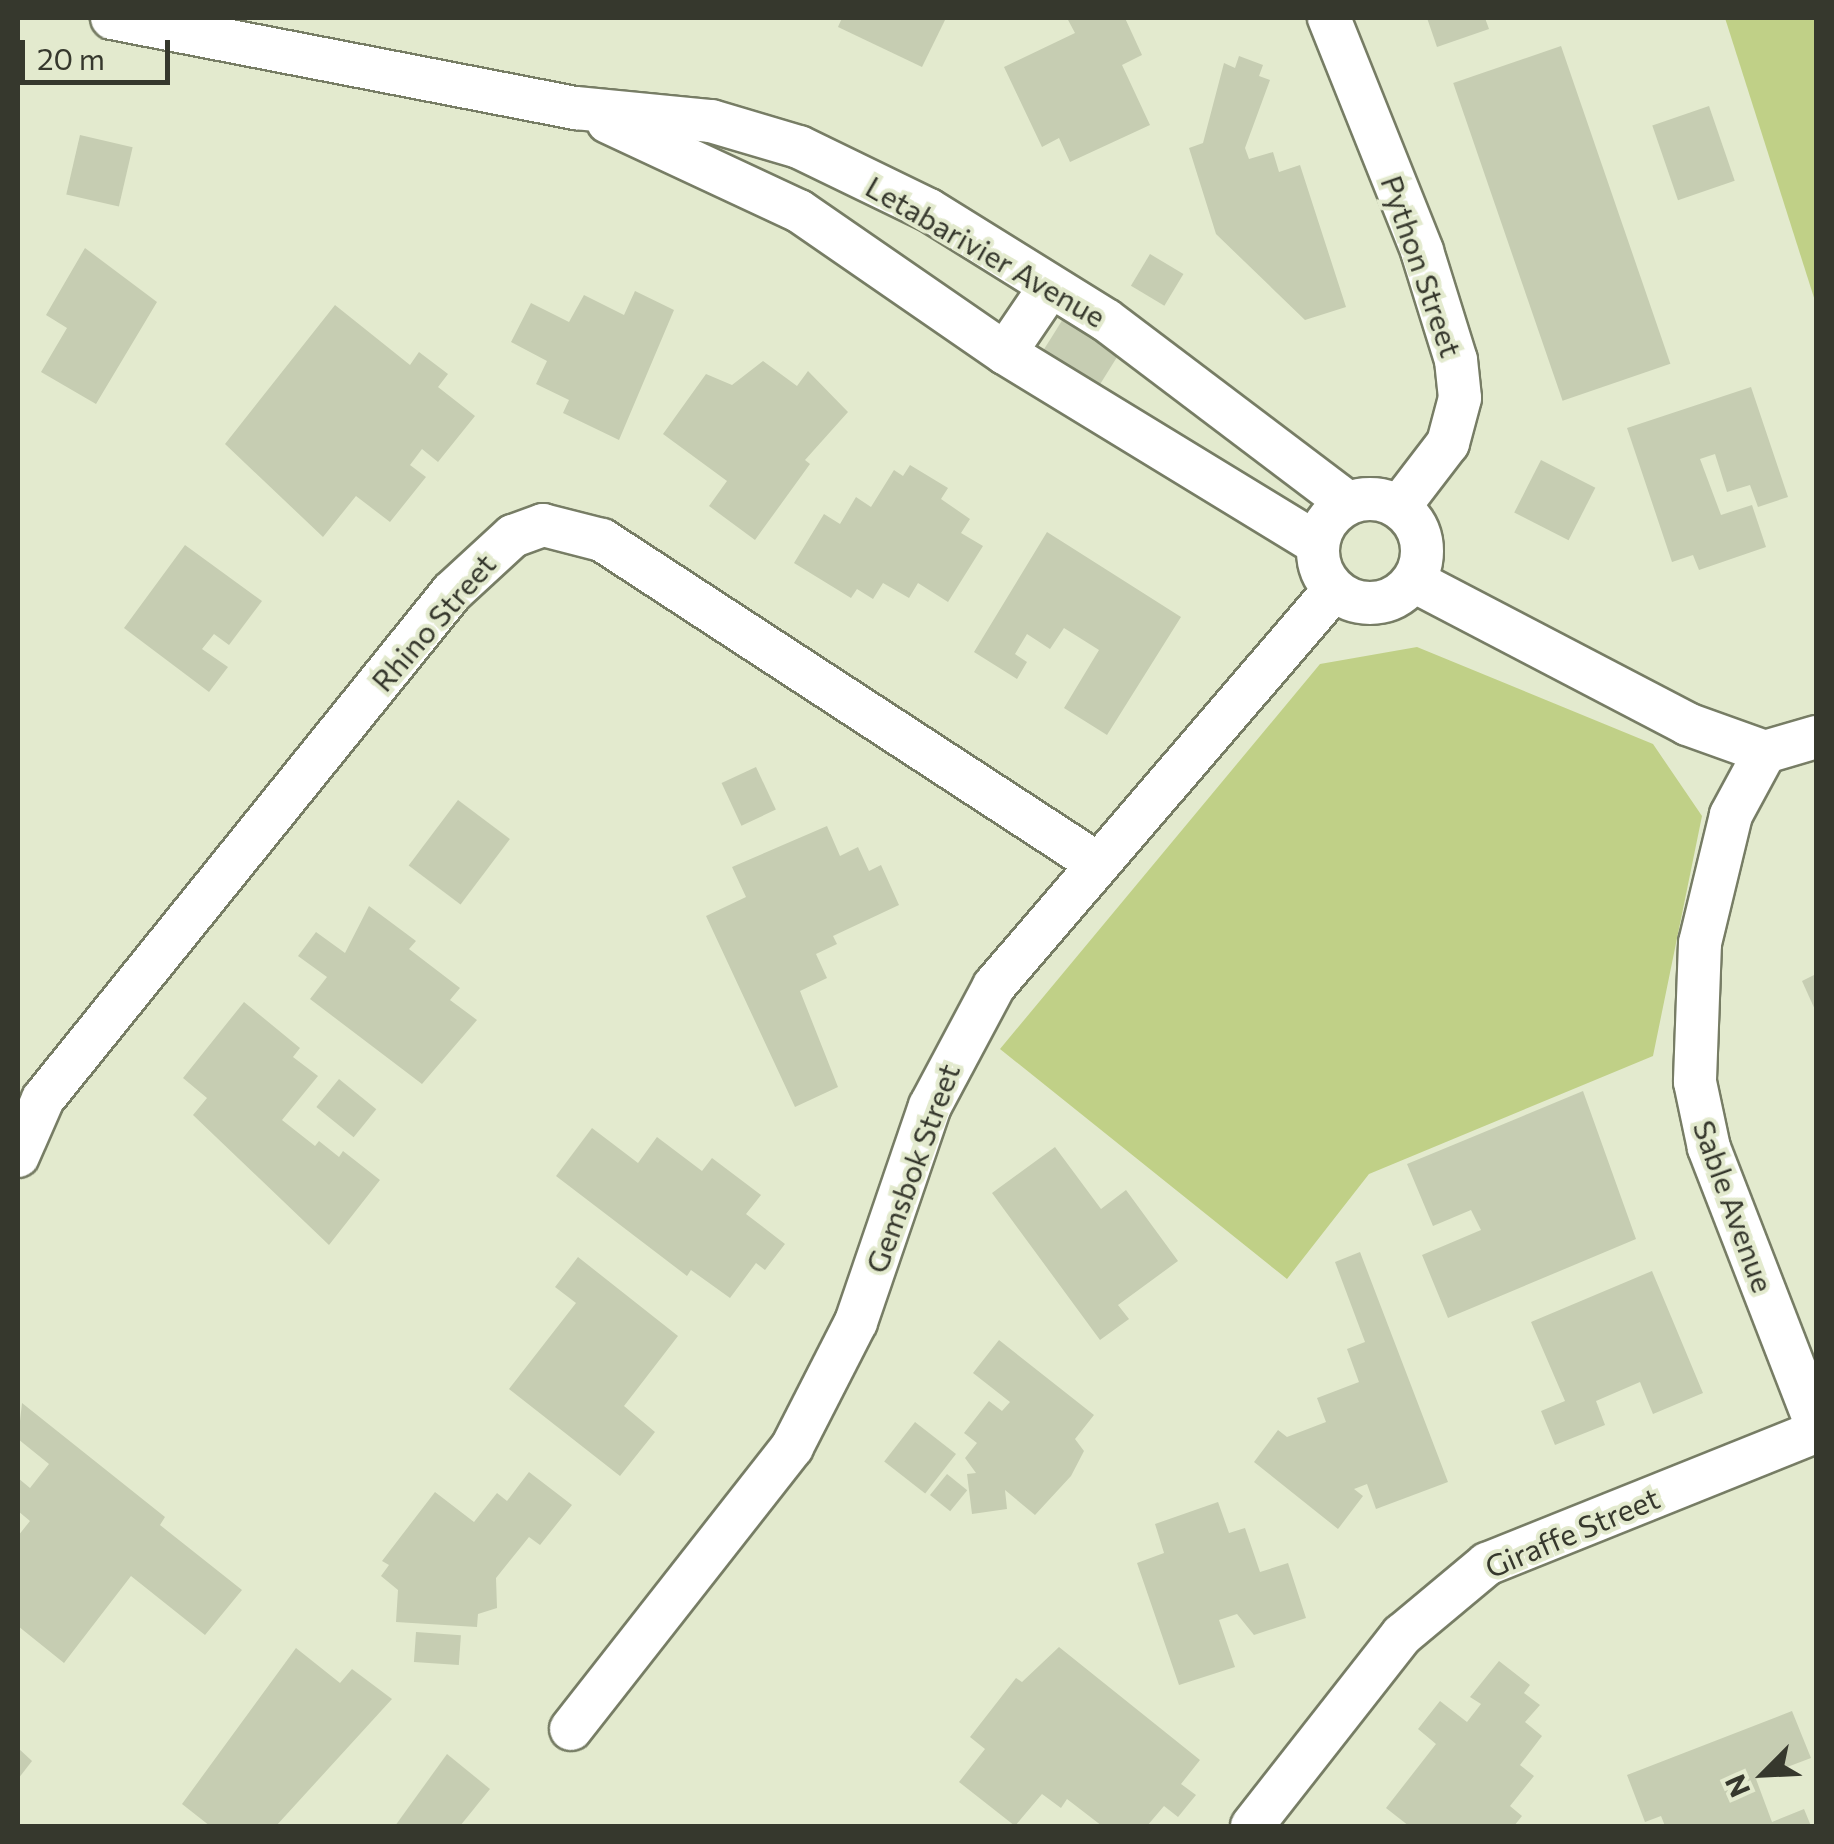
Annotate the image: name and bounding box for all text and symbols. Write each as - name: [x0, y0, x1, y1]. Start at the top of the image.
- scale bar: [25, 20, 175, 82]
- text: 20 m: [37, 39, 105, 76]
- street label: Letabarivier Avenue: [860, 168, 1112, 334]
- street label: Python Street: [1374, 171, 1470, 361]
- street label: Rhino Street: [363, 546, 503, 698]
- street label: Gemsbok Street: [857, 1058, 967, 1278]
- street label: Sable Avenue: [1686, 1115, 1782, 1297]
- street label: Giraffe Street: [1479, 1479, 1665, 1585]
- north arrow: [1714, 1724, 1814, 1824]
- text: N: [1717, 1770, 1756, 1803]

